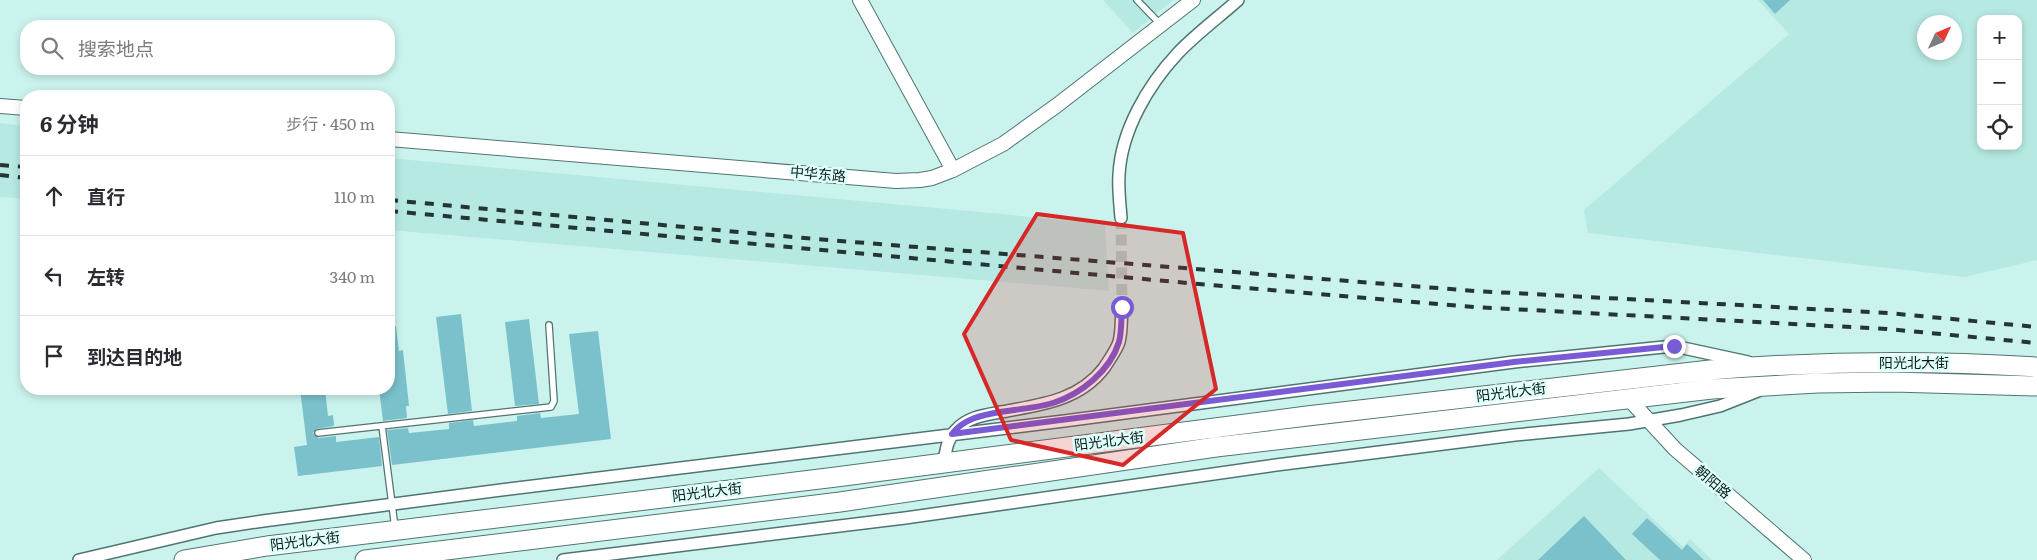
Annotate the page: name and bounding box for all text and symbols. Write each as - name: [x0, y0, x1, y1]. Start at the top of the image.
- north arrow: [1917, 15, 1962, 60]
- map controls: [1977, 15, 2022, 150]
- button: +: [1977, 15, 2022, 60]
- search box: [20, 20, 395, 75]
- icon: search: [38, 34, 66, 62]
- text: 搜索地点: [78, 34, 154, 62]
- button: −: [1977, 60, 2022, 105]
- button: locate: [1977, 105, 2022, 150]
- text: 6 分钟: [40, 107, 98, 138]
- text: 步行 · 450 m: [286, 111, 375, 135]
- street label: 中华东路: [789, 161, 847, 185]
- icon: ahead: [40, 182, 68, 210]
- text: 直行: [87, 182, 125, 210]
- text: 110 m: [334, 184, 375, 208]
- icon: left: [40, 262, 68, 290]
- text: 左转: [87, 262, 125, 290]
- text: 340 m: [330, 264, 375, 288]
- route start: [1111, 296, 1134, 319]
- route end: [1663, 335, 1686, 358]
- icon: arrive: [40, 342, 68, 370]
- text: 到达目的地: [87, 342, 182, 370]
- street label: 阳光北大街: [1879, 352, 1949, 372]
- street label: 阳光北大街: [1475, 377, 1547, 405]
- street label: 阳光北大街: [1073, 426, 1145, 454]
- street label: 朝阳路: [1691, 460, 1736, 503]
- street label: 阳光北大街: [671, 477, 743, 505]
- street label: 阳光北大街: [269, 526, 341, 554]

